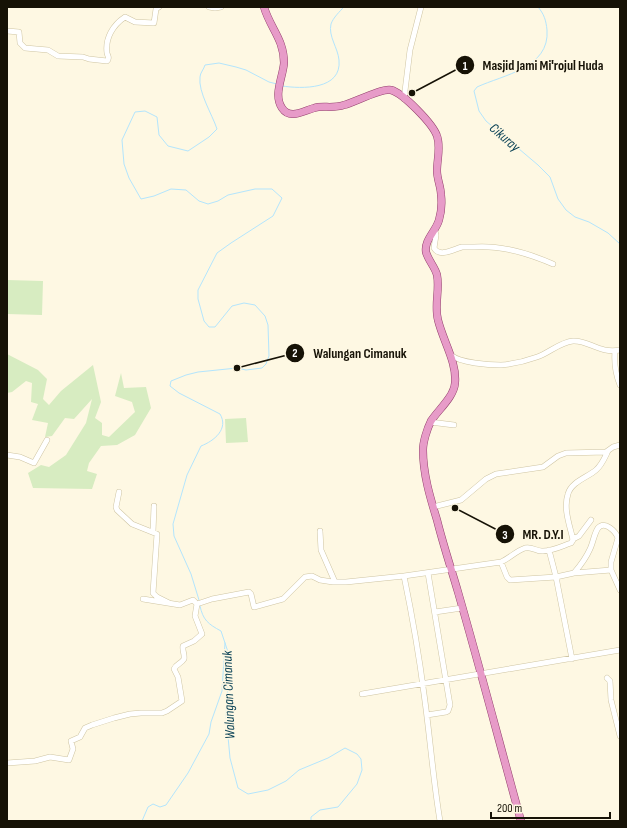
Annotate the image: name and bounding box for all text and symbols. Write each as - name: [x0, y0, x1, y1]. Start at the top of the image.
- callout: Masjid Jami Mi'rojul Huda: [455, 52, 612, 78]
- text: Masjid Jami Mi'rojul Huda: [483, 57, 604, 74]
- text: 1: [463, 59, 468, 74]
- water label: Cikuray: [486, 120, 524, 156]
- callout: Walungan Cimanuk: [285, 340, 414, 366]
- text: Walungan Cimanuk: [313, 345, 407, 362]
- text: 2: [292, 346, 298, 361]
- callout: MR. D.Y.I: [495, 521, 572, 547]
- text: MR. D.Y.I: [522, 526, 564, 543]
- text: 3: [502, 528, 508, 543]
- water label: Walungan Cimanuk: [218, 650, 239, 739]
- scale bar: [491, 794, 610, 820]
- text: 200 m: [497, 801, 523, 816]

